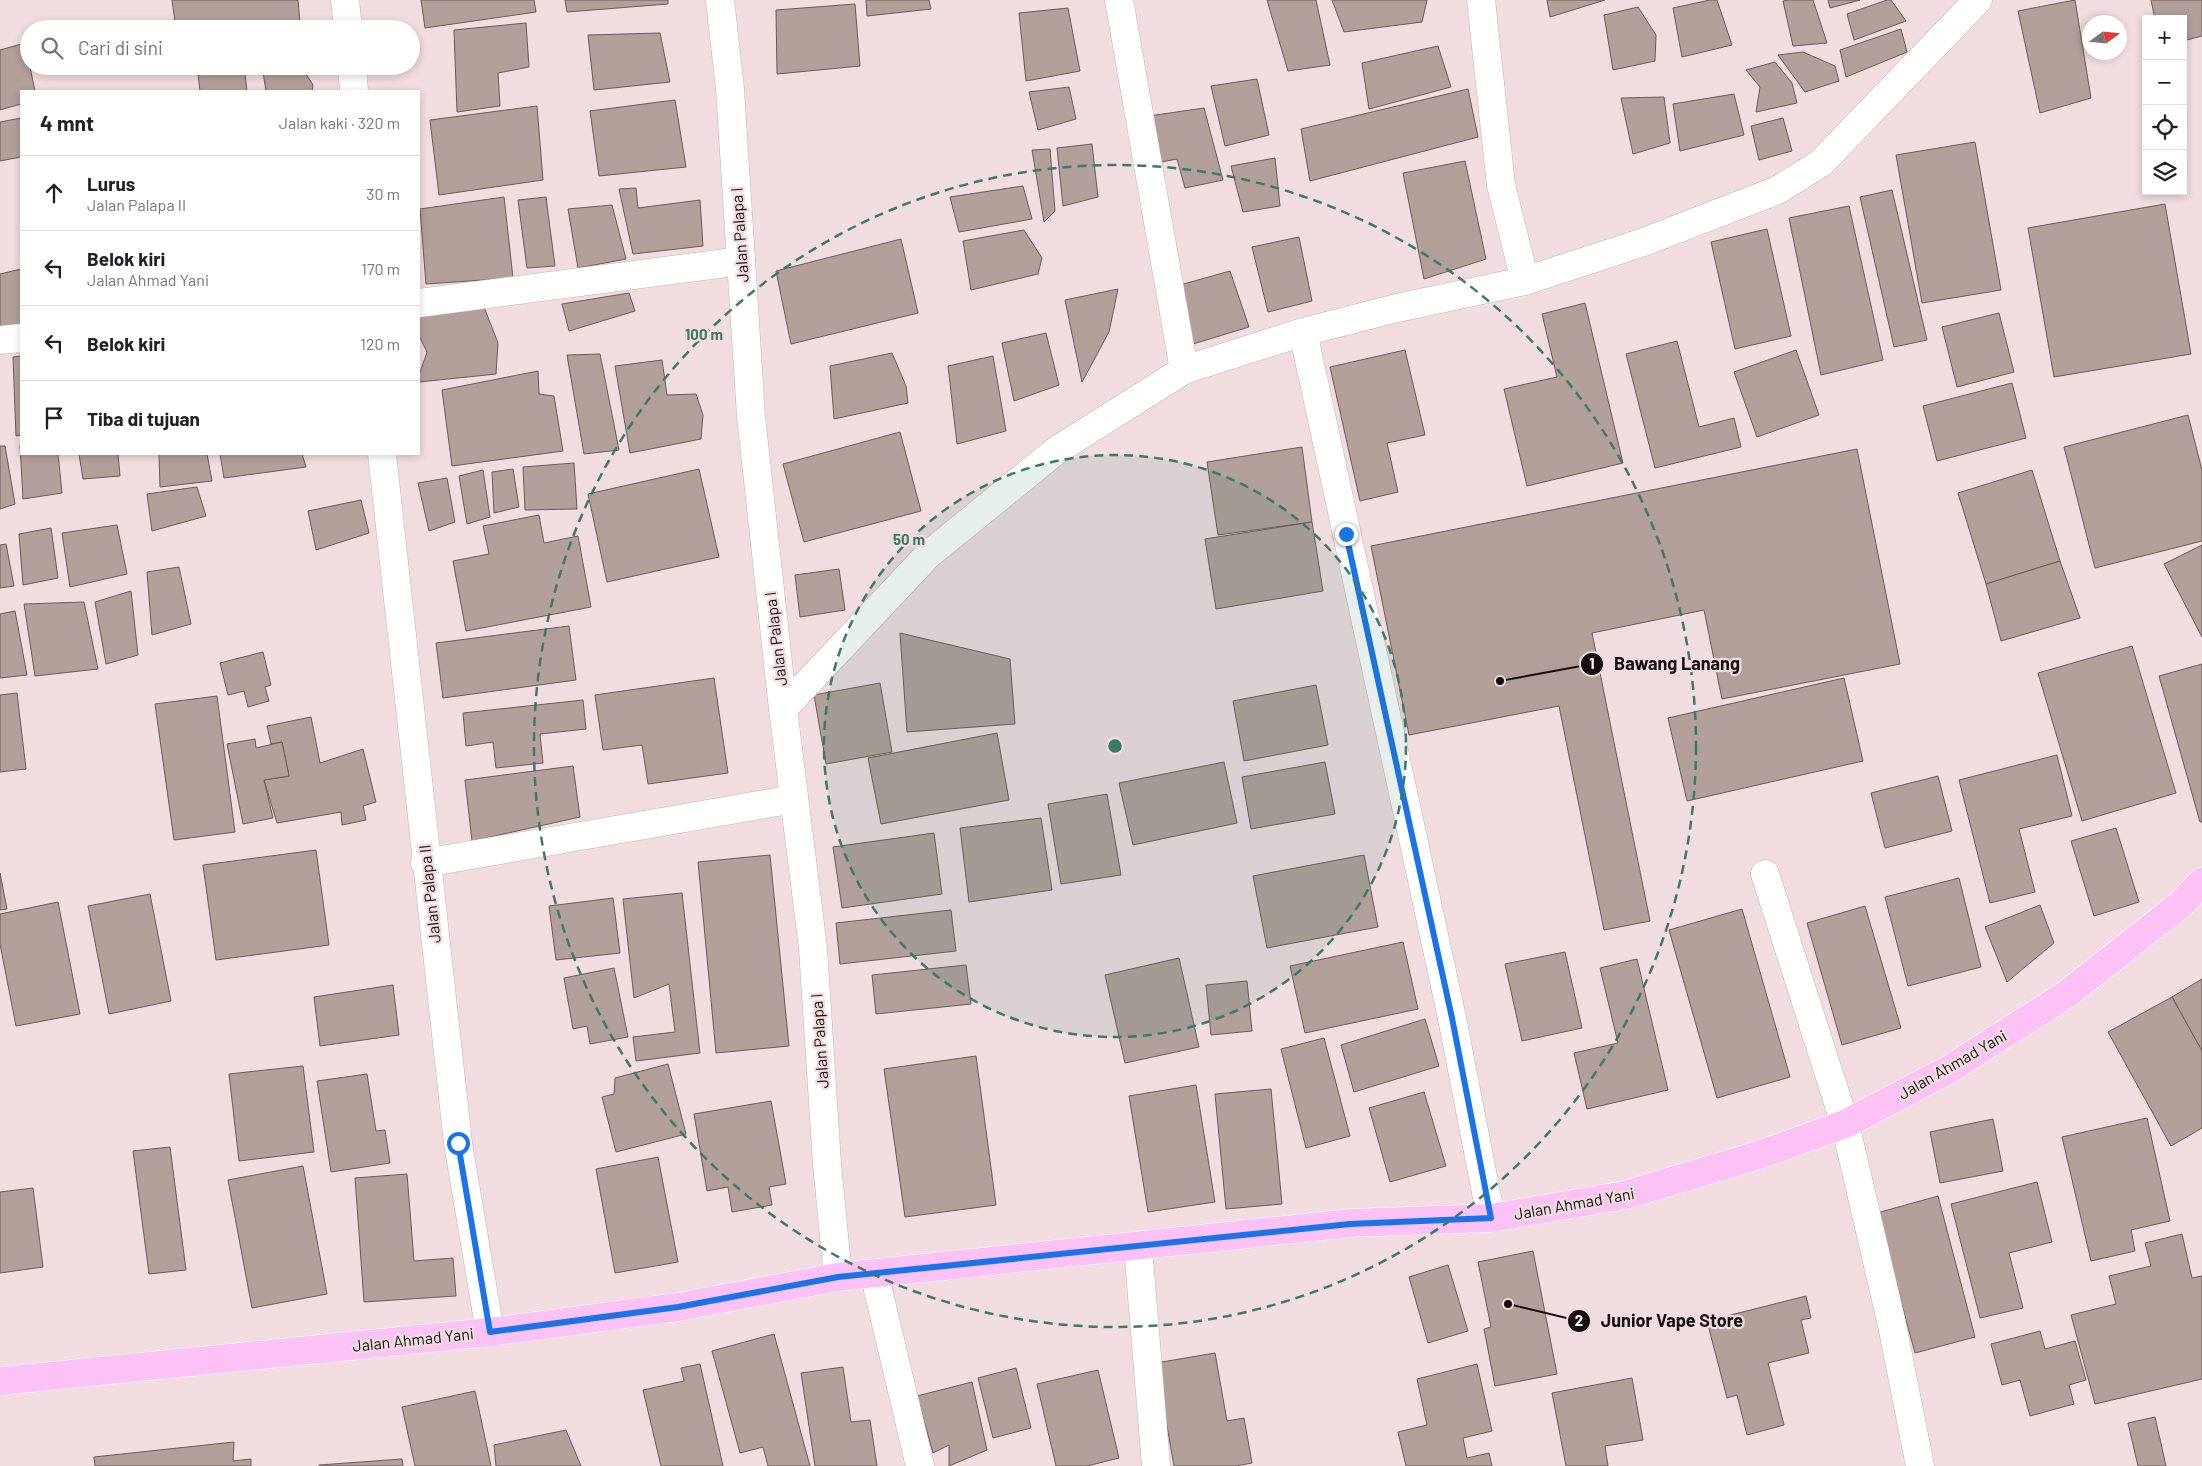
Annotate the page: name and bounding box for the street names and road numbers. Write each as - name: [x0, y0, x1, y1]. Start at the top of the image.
- street label: Jalan Palapa I: [726, 187, 752, 283]
- street label: Jalan Palapa I: [760, 591, 790, 687]
- street label: Jalan Palapa II: [414, 844, 444, 944]
- street label: Jalan Palapa I: [806, 993, 832, 1089]
- street label: Jalan Ahmad Yani: [1894, 1025, 2010, 1103]
- street label: Jalan Ahmad Yani: [1512, 1183, 1636, 1223]
- street label: Jalan Ahmad Yani: [351, 1323, 475, 1355]

